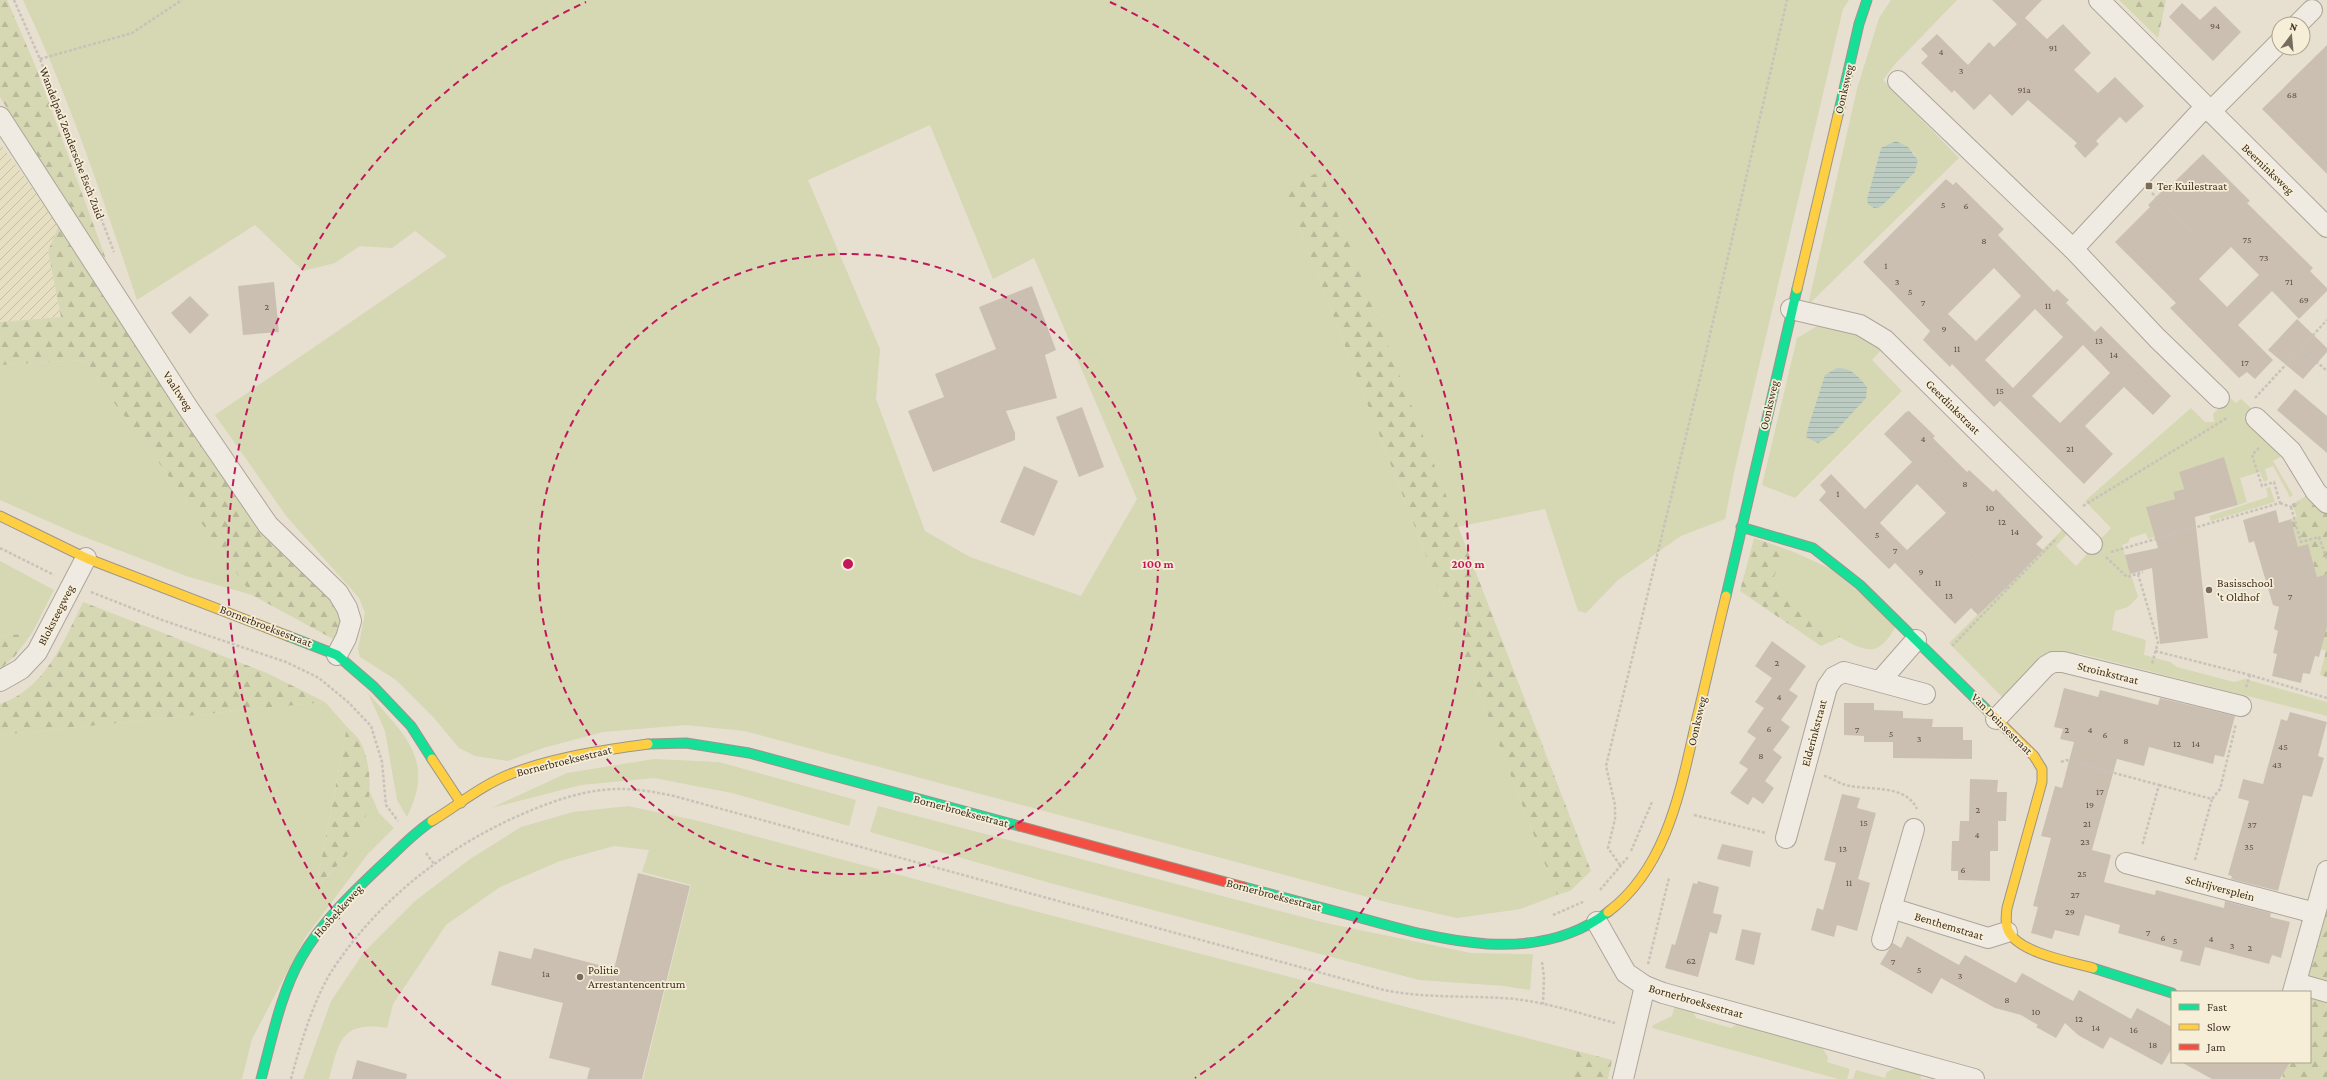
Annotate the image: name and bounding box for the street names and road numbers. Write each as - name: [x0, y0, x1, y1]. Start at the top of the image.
- street label: Oonksweg: [1831, 63, 1857, 115]
- street label: Wandelpad Zendersche Esch Zuid: [36, 65, 108, 222]
- street label: Beerninksweg: [2239, 141, 2297, 198]
- street label: Vaaltweg: [160, 369, 196, 414]
- street label: Geerdinkstraat: [1923, 377, 1984, 438]
- street label: Oonksweg: [1756, 379, 1782, 431]
- street label: Bloksteegweg: [35, 582, 77, 648]
- street label: Bornerbroeksestraat: [218, 602, 315, 650]
- street label: Stroinkstraat: [2076, 659, 2141, 688]
- street label: Van Deinsestraat: [1968, 690, 2036, 758]
- street label: Oonksweg: [1684, 695, 1710, 747]
- street label: Elderinkstraat: [1798, 697, 1830, 768]
- street label: Bornerbroeksestraat: [515, 742, 614, 780]
- street label: Bornerbroeksestraat: [912, 792, 1011, 831]
- street label: Schrijversplein: [2184, 872, 2257, 904]
- street label: Bornerbroeksestraat: [1225, 876, 1324, 915]
- street label: Hosbekkeweg: [311, 882, 366, 940]
- street label: Benthemstraat: [1913, 909, 1986, 943]
- street label: Bornerbroeksestraat: [1647, 981, 1746, 1021]

